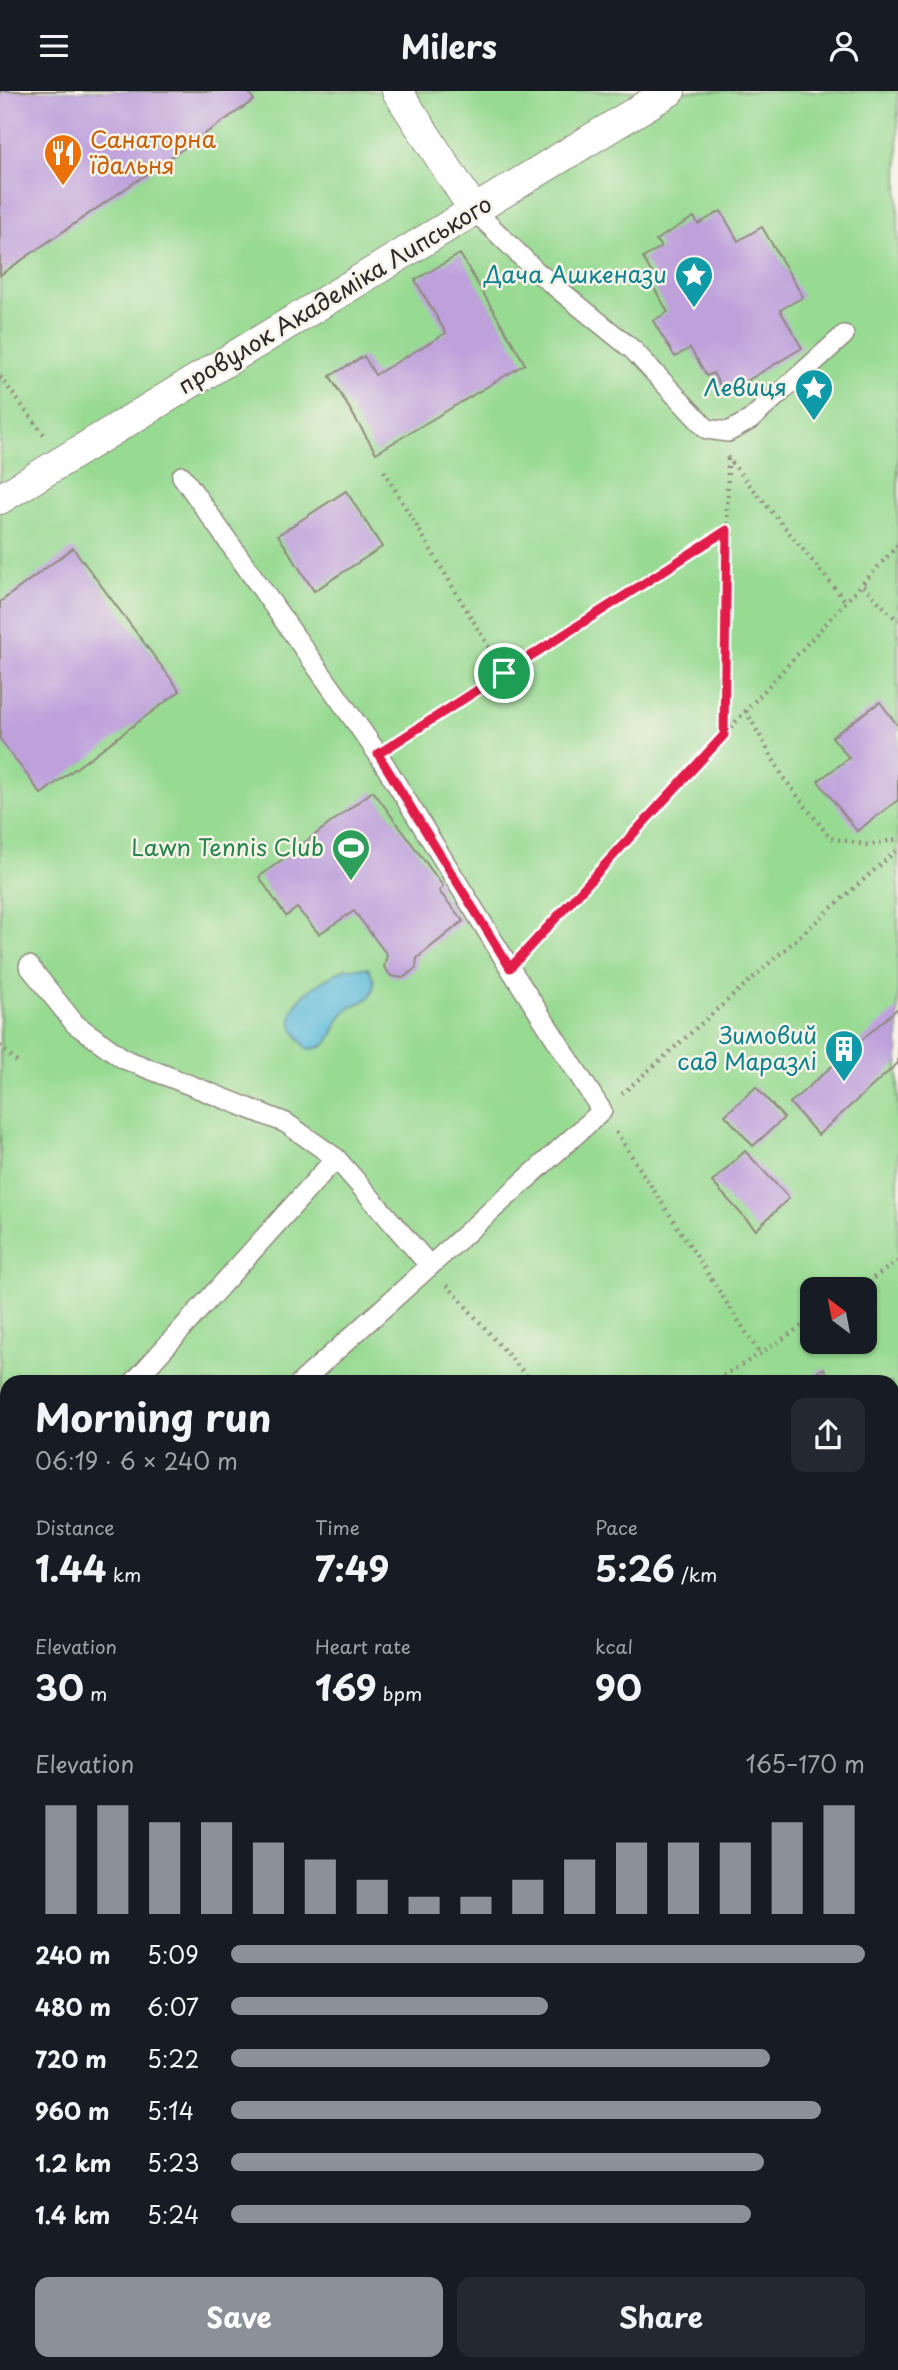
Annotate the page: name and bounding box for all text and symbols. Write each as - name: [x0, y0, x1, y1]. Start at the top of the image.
- text: Milers: [401, 22, 497, 70]
- icon: menu: [35, 27, 73, 65]
- icon: person: [825, 27, 863, 65]
- place label: Санаторна їдальня: [89, 121, 217, 182]
- restaurant icon: Санаторна їдальня: [42, 132, 84, 187]
- street label: провулок Академіка Липського: [170, 186, 498, 402]
- place icon: Дача Ашкенази: [673, 254, 715, 309]
- place label: Дача Ашкенази: [483, 256, 667, 291]
- place icon: Левиця: [793, 367, 835, 422]
- place label: Левиця: [704, 369, 787, 404]
- pin: [474, 643, 534, 703]
- icon: arrive: [485, 654, 523, 692]
- sports icon: Lawn Tennis Club: [330, 827, 372, 882]
- place label: Lawn Tennis Club: [131, 829, 324, 864]
- place label: Зимовий сад Маразлі: [677, 1017, 817, 1078]
- building icon: Зимовий сад Маразлі: [823, 1028, 865, 1083]
- north arrow: [800, 1277, 877, 1355]
- map controls: [800, 1277, 877, 1354]
- text: Morning run: [35, 1388, 271, 1445]
- button: share: [791, 1398, 865, 1472]
- text: 06:19 · 6 × 240 m: [35, 1443, 238, 1478]
- text: Distance: [35, 1513, 115, 1541]
- text: Time: [315, 1513, 360, 1541]
- text: Pace: [595, 1513, 638, 1541]
- text: 1.44: [35, 1541, 107, 1594]
- text: 7:49: [315, 1541, 389, 1594]
- text: 5:26: [595, 1541, 675, 1594]
- text: km: [107, 1560, 141, 1588]
- text: /km: [675, 1560, 717, 1588]
- text: Elevation: [35, 1632, 117, 1660]
- text: Heart rate: [315, 1632, 411, 1660]
- text: kcal: [595, 1632, 633, 1660]
- text: 30: [35, 1660, 84, 1713]
- text: 169: [315, 1660, 377, 1713]
- text: 90: [595, 1660, 642, 1713]
- text: m: [84, 1679, 107, 1707]
- text: bpm: [377, 1679, 422, 1707]
- text: Elevation: [35, 1746, 134, 1781]
- text: 165–170 m: [745, 1746, 865, 1781]
- text: 240 m: [35, 1937, 111, 1972]
- text: 5:09: [147, 1937, 199, 1972]
- text: 480 m: [35, 1989, 111, 2024]
- text: 6:07: [147, 1989, 199, 2024]
- text: 720 m: [35, 2041, 107, 2076]
- text: 5:22: [147, 2041, 199, 2076]
- text: 960 m: [35, 2093, 109, 2128]
- text: 5:14: [147, 2093, 194, 2128]
- text: 1.2 km: [35, 2145, 111, 2180]
- text: 5:23: [147, 2145, 200, 2180]
- text: 1.4 km: [35, 2197, 110, 2232]
- text: 5:24: [147, 2197, 199, 2232]
- button: Save: [35, 2277, 443, 2357]
- button: Share: [457, 2277, 865, 2357]

